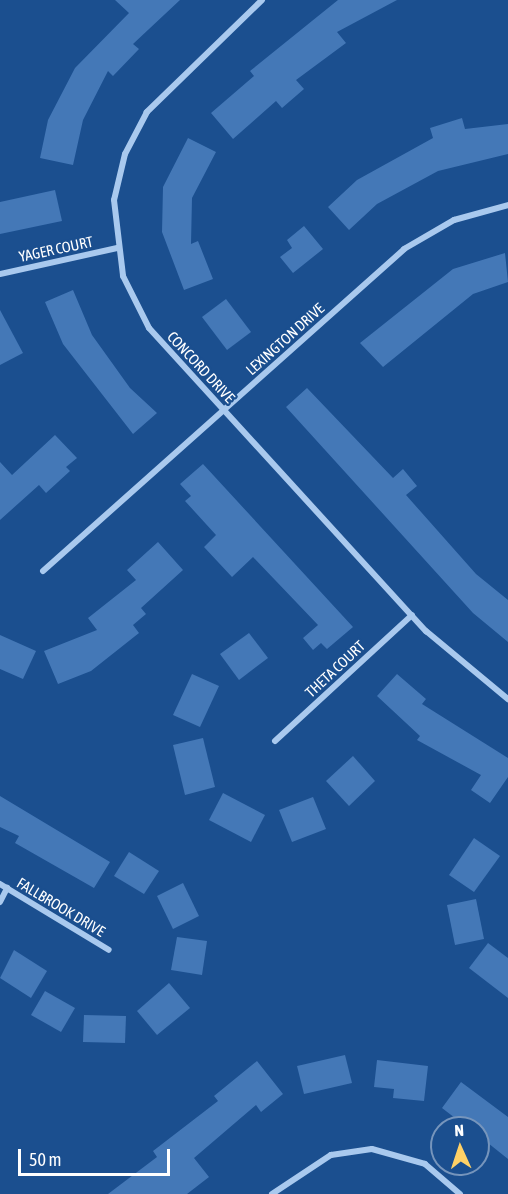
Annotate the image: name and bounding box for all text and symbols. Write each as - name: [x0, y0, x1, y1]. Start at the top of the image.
- street label: YAGER COURT: [17, 232, 95, 266]
- street label: LEXINGTON DRIVE: [242, 299, 328, 379]
- street label: CONCORD DRIVE: [163, 328, 239, 406]
- street label: THETA COURT: [301, 637, 369, 701]
- street label: FALLBROOK DRIVE: [14, 874, 108, 940]
- north arrow: [430, 1116, 490, 1176]
- text: N: [454, 1121, 464, 1139]
- scale bar: [21, 1137, 172, 1175]
- text: 50 m: [29, 1149, 61, 1170]

